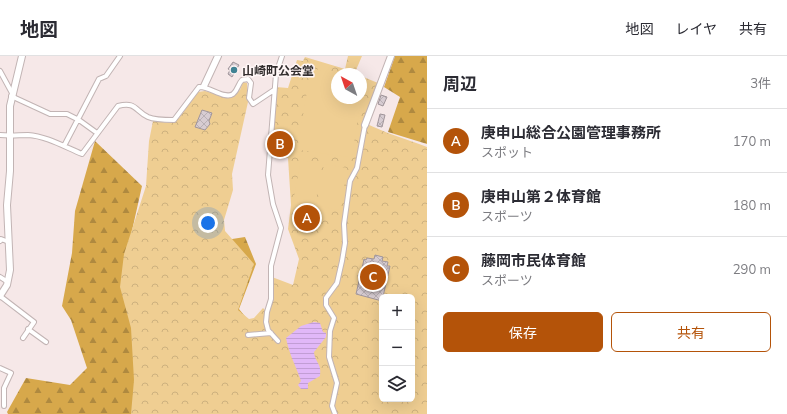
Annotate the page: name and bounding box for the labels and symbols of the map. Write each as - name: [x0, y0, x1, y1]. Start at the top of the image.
- place label: 山崎町公会堂: [242, 63, 314, 78]
- marker: 山崎町公会堂: [229, 65, 239, 75]
- north arrow: [331, 68, 367, 104]
- pin: B: [267, 129, 293, 159]
- pin: A: [294, 203, 320, 233]
- your location: [198, 213, 218, 233]
- pin: C: [360, 262, 386, 292]

